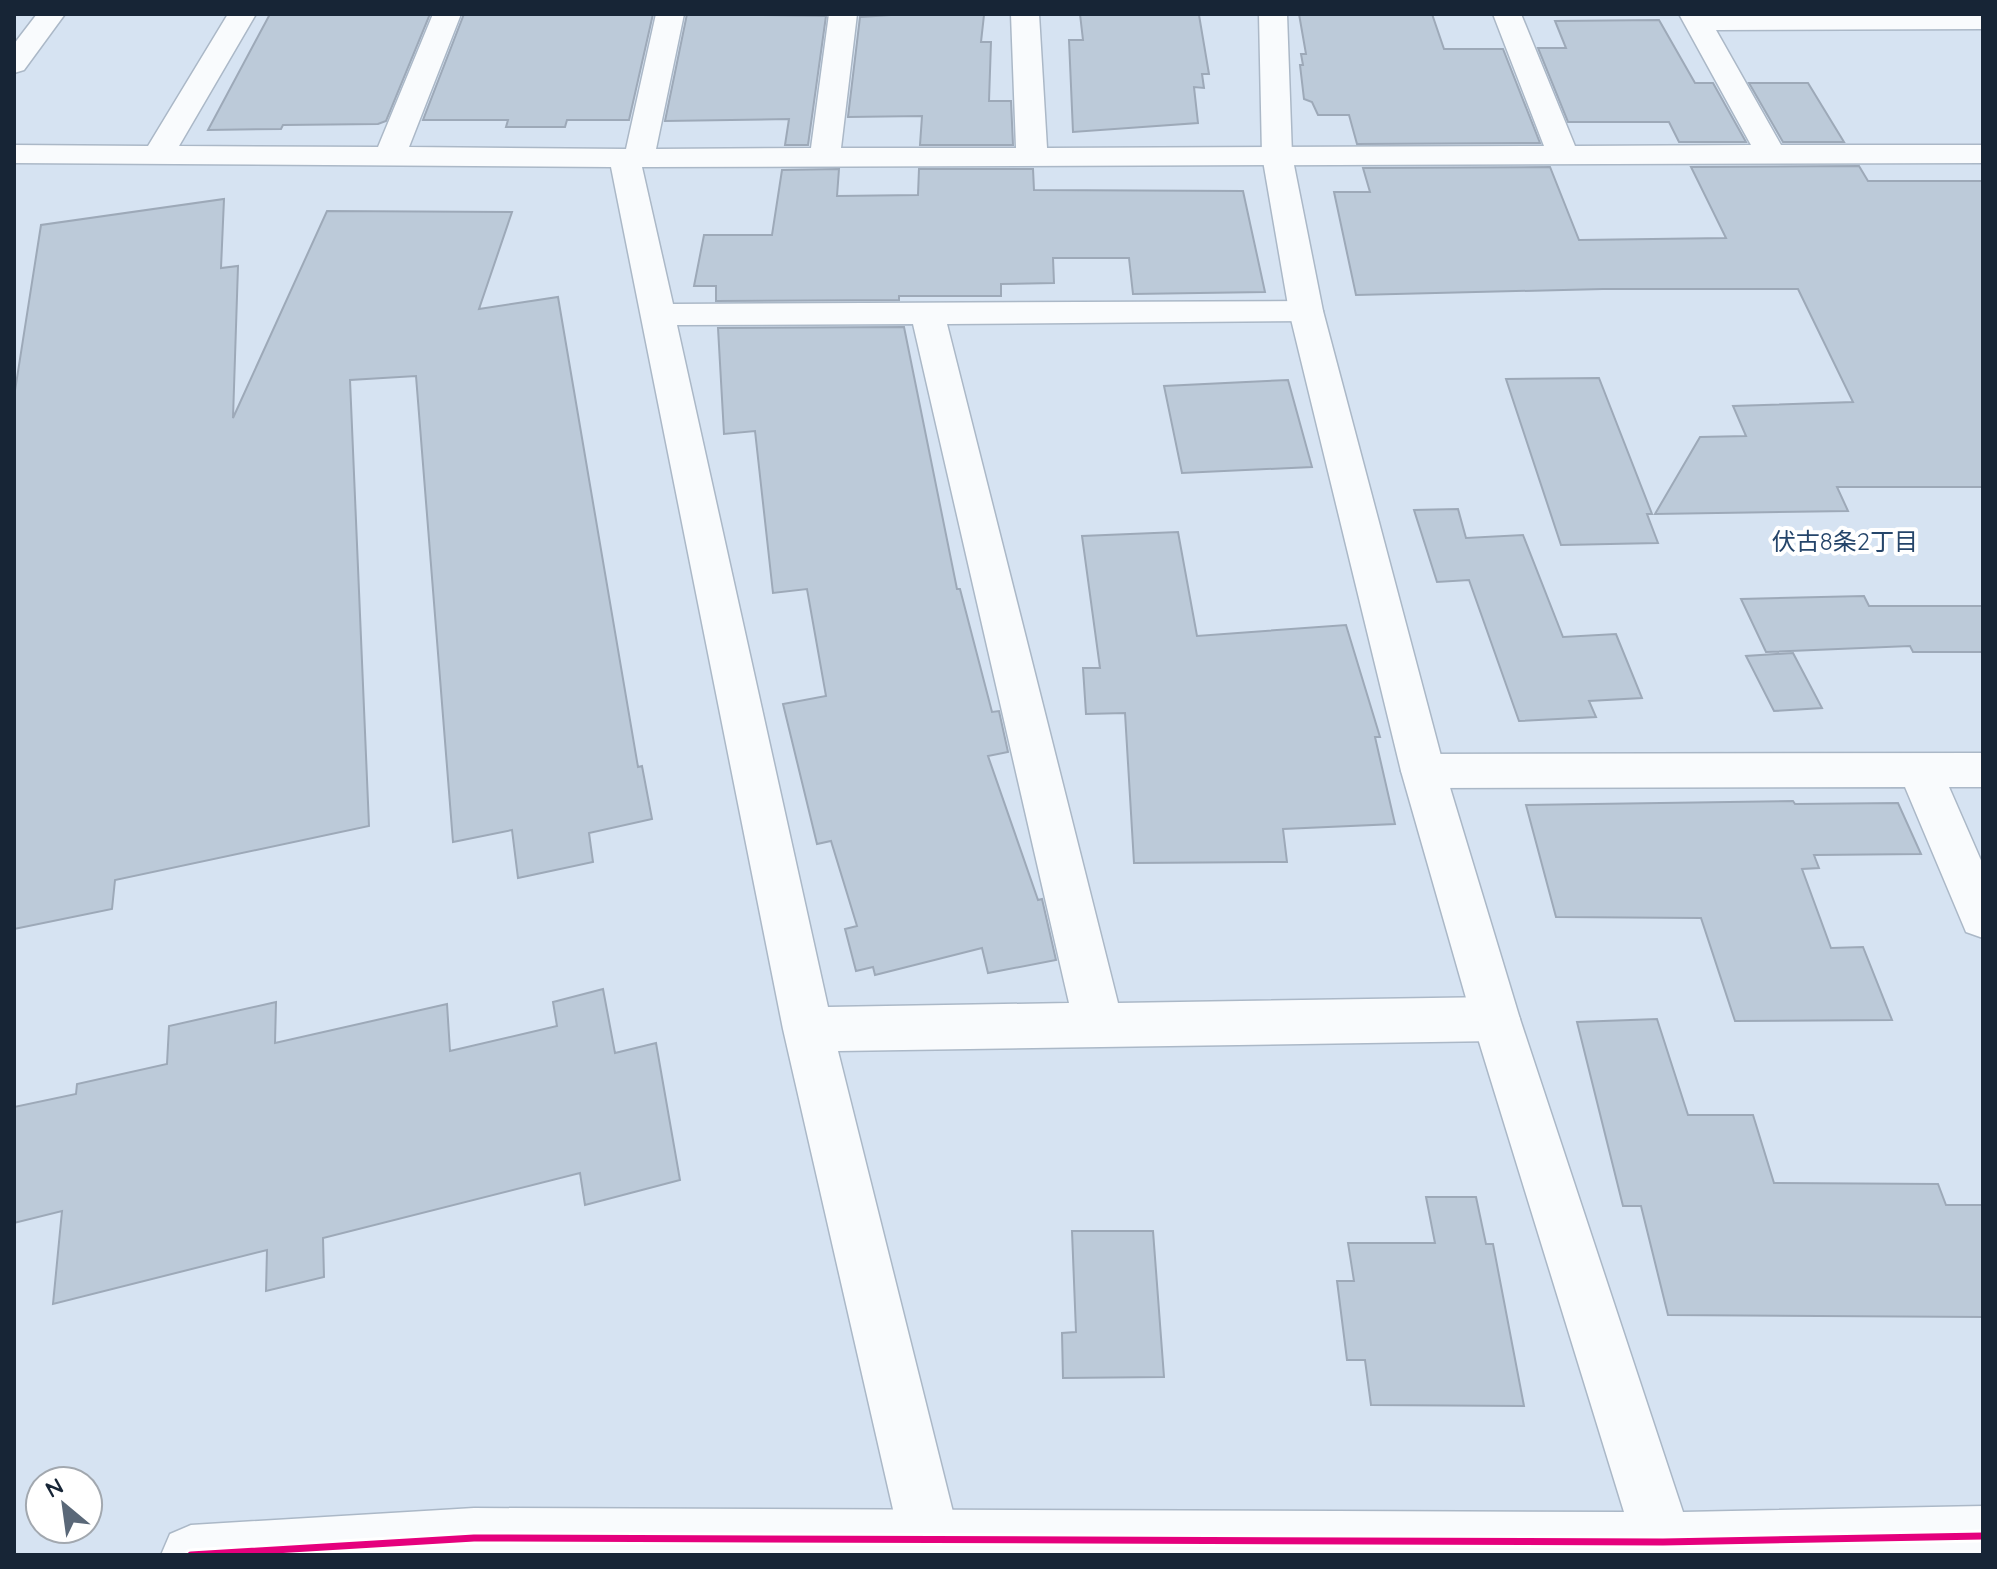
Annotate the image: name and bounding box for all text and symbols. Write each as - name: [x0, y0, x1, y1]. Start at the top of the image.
- district label: 伏古8条2丁目: [1772, 526, 1918, 556]
- north arrow: [24, 1465, 104, 1545]
- text: N: [40, 1471, 68, 1504]

